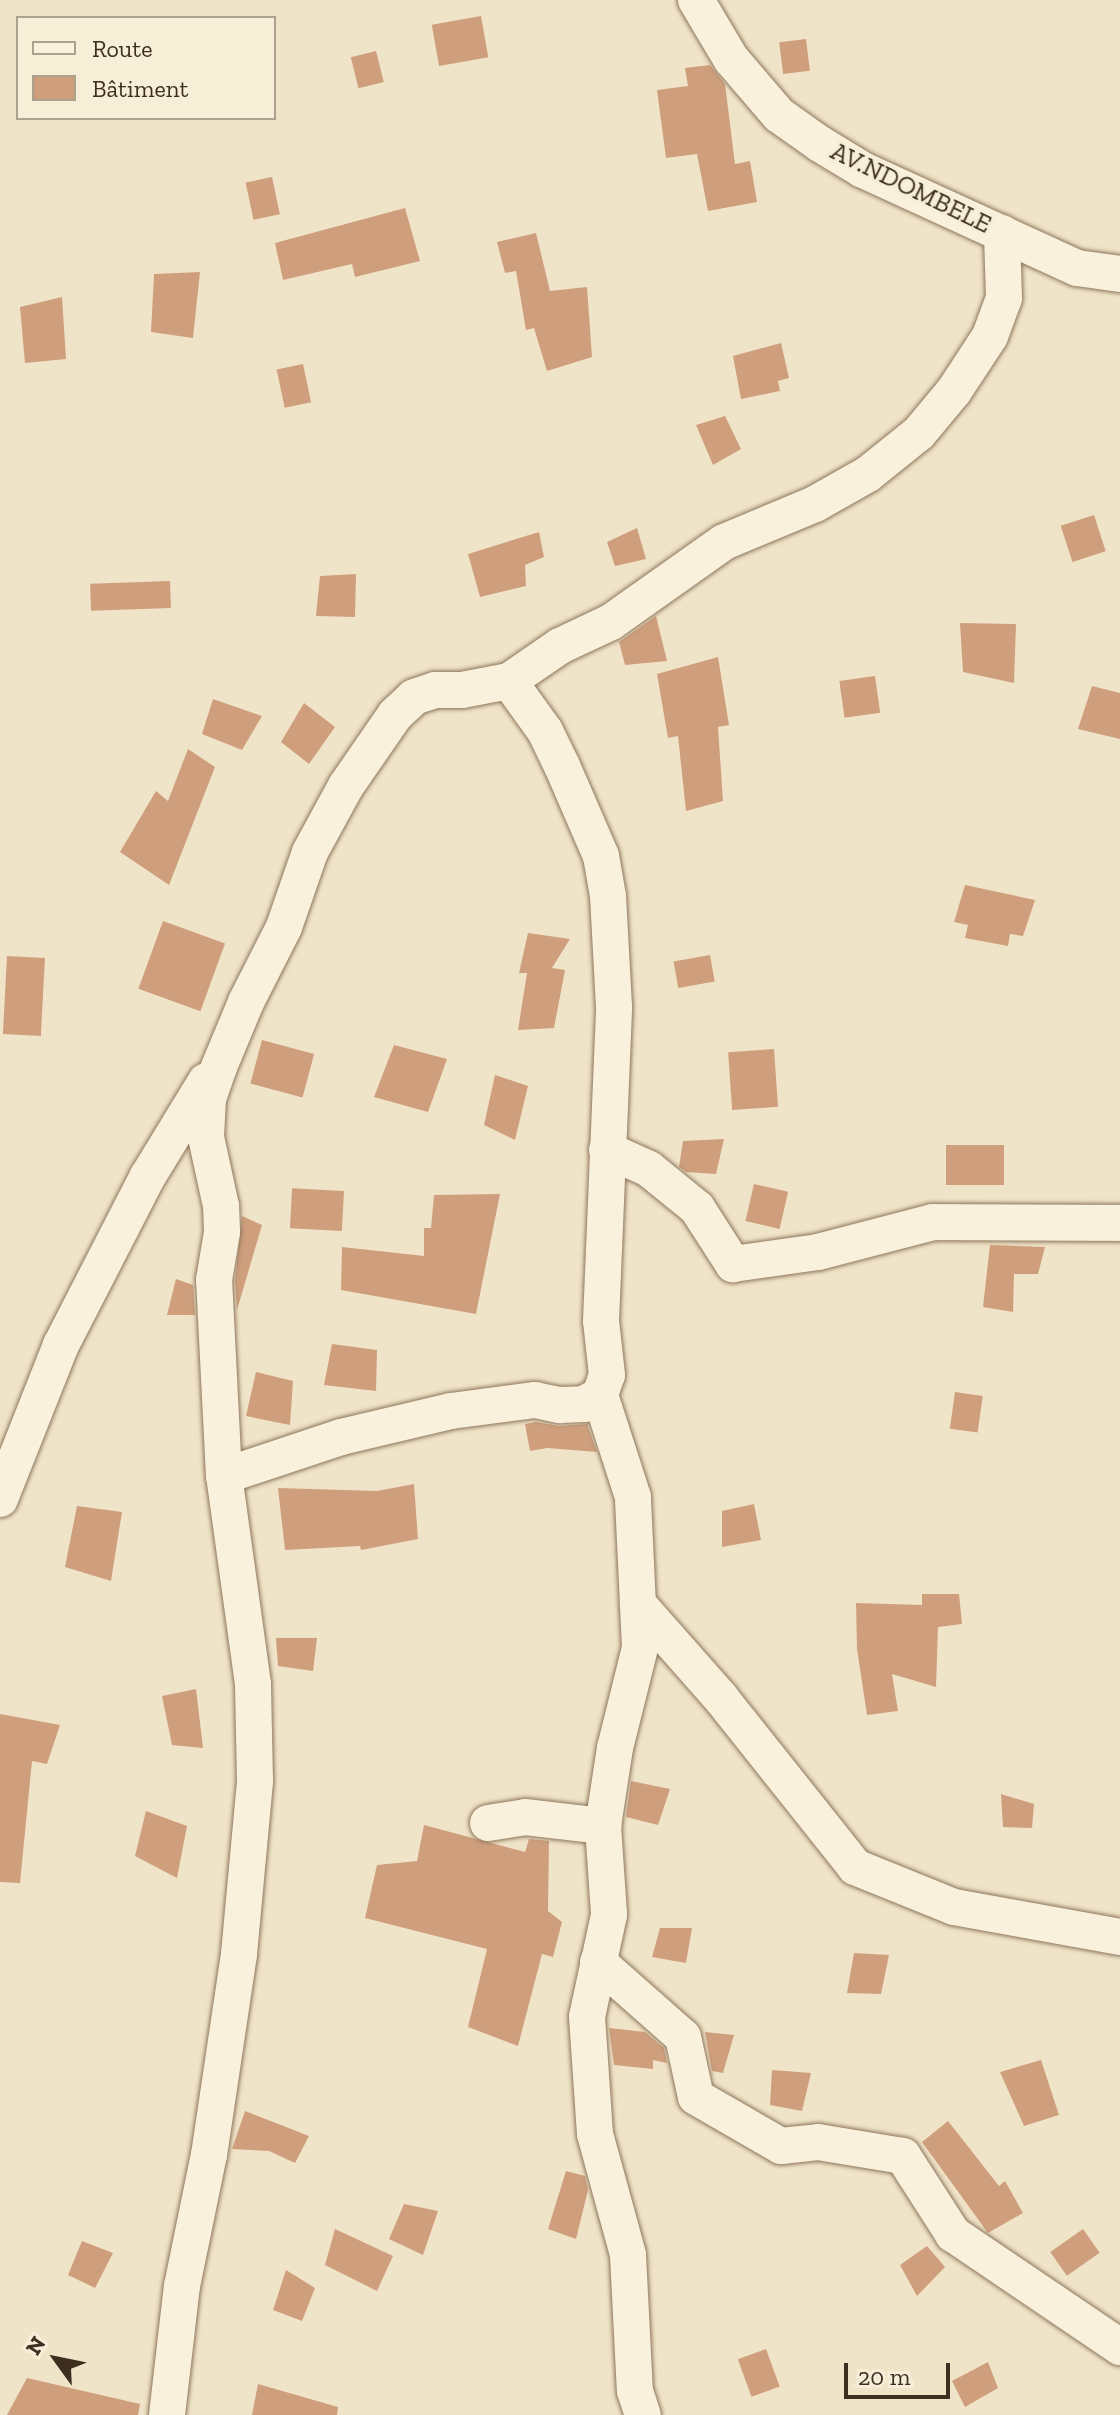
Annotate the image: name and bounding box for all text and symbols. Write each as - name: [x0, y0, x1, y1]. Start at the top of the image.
- legend: [16, 16, 276, 120]
- text: Route: [92, 34, 152, 63]
- text: Bâtiment: [92, 74, 188, 103]
- street label: AV.NDOMBELE: [826, 136, 996, 240]
- north arrow: [16, 2319, 96, 2399]
- text: N: [20, 2331, 51, 2360]
- scale bar: [848, 2347, 954, 2397]
- text: 20 m: [858, 2362, 910, 2391]

